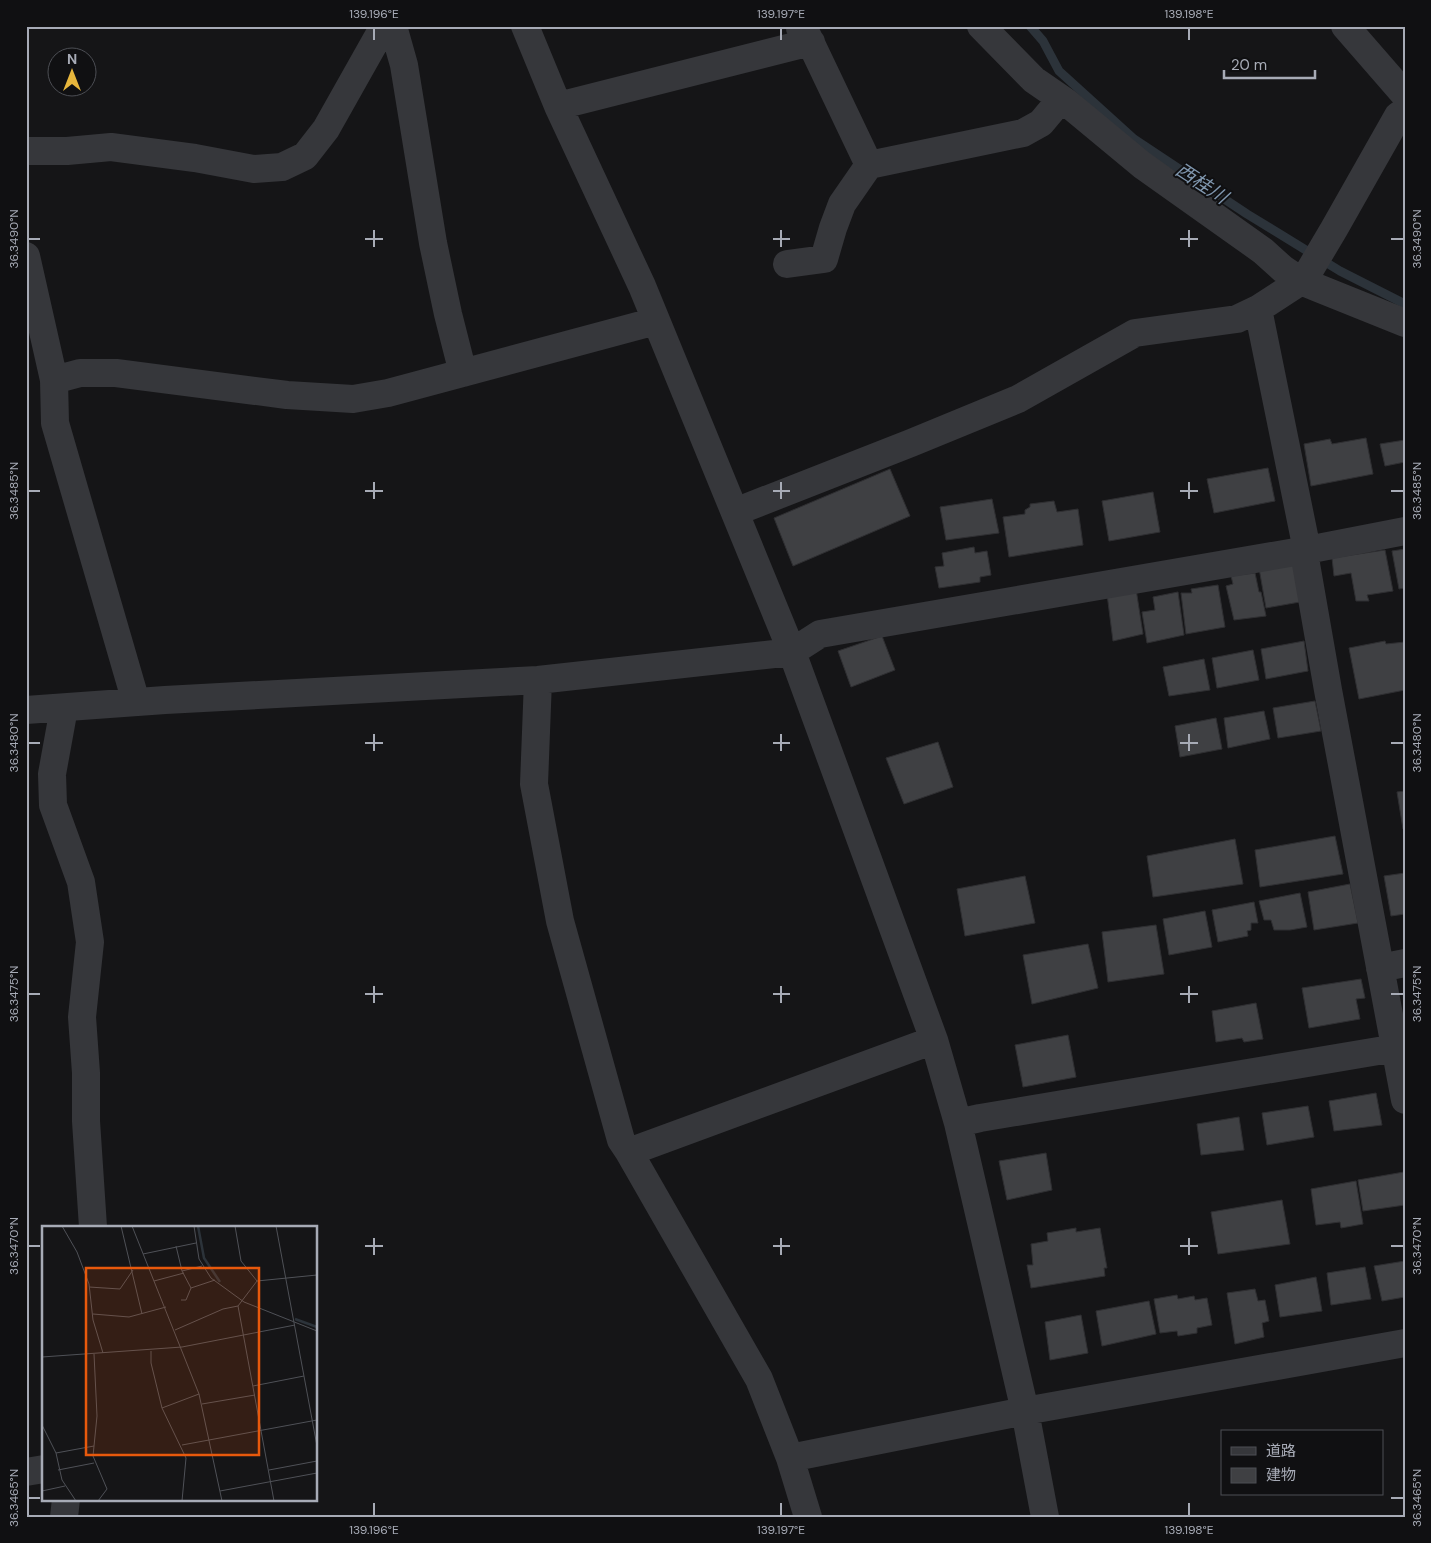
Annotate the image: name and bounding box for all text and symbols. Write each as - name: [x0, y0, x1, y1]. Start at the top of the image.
- text: 139.196°E: [349, 6, 399, 22]
- text: 139.197°E: [757, 6, 805, 22]
- text: 139.198°E: [1164, 6, 1214, 22]
- north arrow: [48, 48, 98, 98]
- scale bar: [1224, 48, 1315, 80]
- text: N: [67, 50, 77, 68]
- text: 20 m: [1231, 55, 1267, 75]
- water label: 西桂川: [1171, 157, 1234, 211]
- text: 36.3490°N: [6, 209, 22, 269]
- text: 36.3490°N: [1409, 209, 1425, 269]
- text: 36.3485°N: [6, 462, 22, 520]
- text: 36.3485°N: [1409, 462, 1425, 520]
- text: 36.3480°N: [6, 714, 22, 772]
- text: 36.3480°N: [1409, 714, 1425, 772]
- text: 36.3475°N: [6, 966, 22, 1022]
- text: 36.3475°N: [1409, 966, 1425, 1022]
- text: 36.3470°N: [6, 1217, 22, 1275]
- text: 36.3470°N: [1409, 1217, 1425, 1275]
- inset map: [42, 1226, 318, 1500]
- legend: [1221, 1430, 1384, 1496]
- text: 道路: [1266, 1441, 1296, 1461]
- text: 建物: [1266, 1465, 1296, 1485]
- text: 36.3465°N: [6, 1469, 22, 1527]
- text: 36.3465°N: [1409, 1469, 1425, 1527]
- text: 139.196°E: [349, 1522, 399, 1538]
- text: 139.197°E: [757, 1522, 805, 1538]
- text: 139.198°E: [1164, 1522, 1214, 1538]

